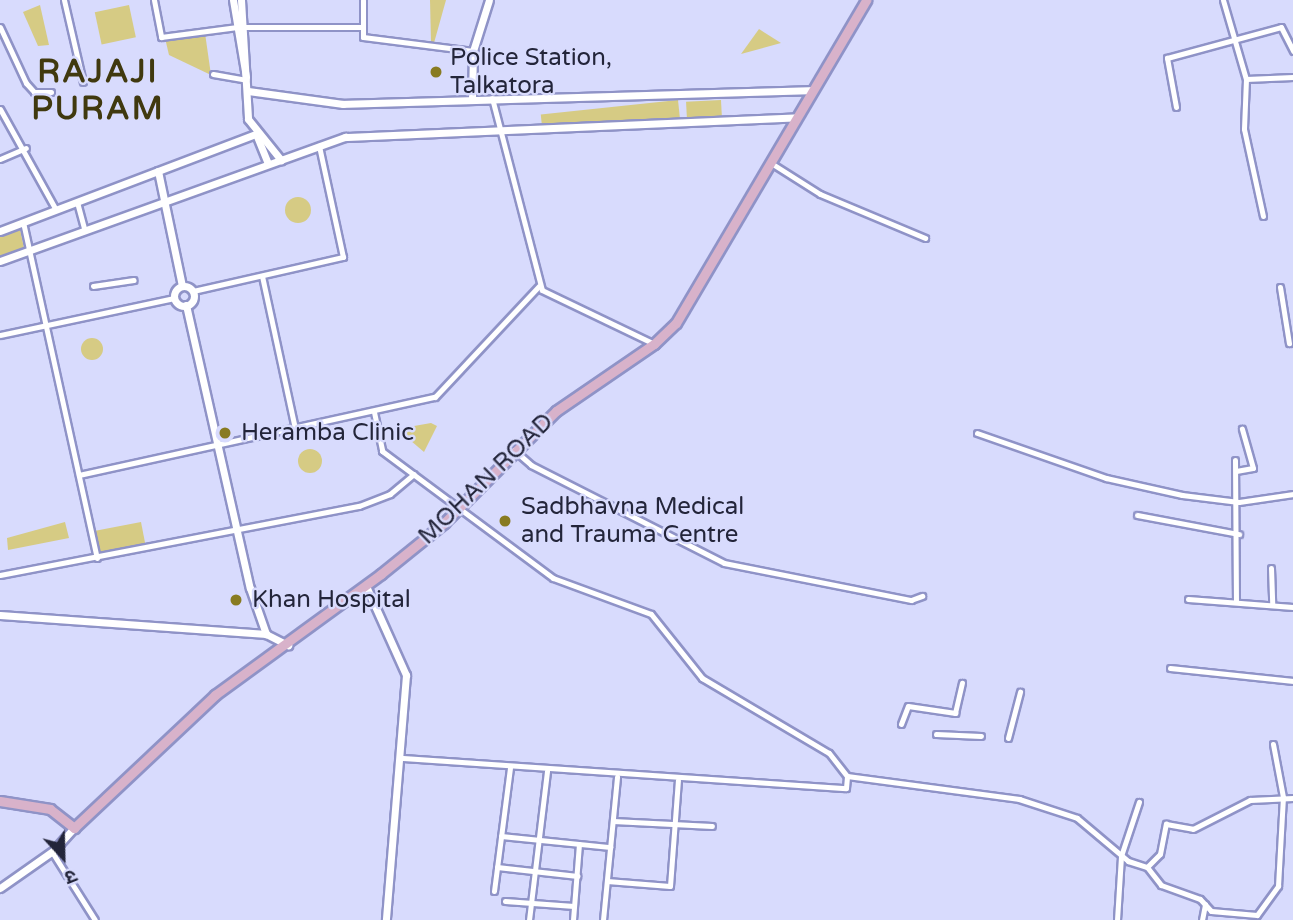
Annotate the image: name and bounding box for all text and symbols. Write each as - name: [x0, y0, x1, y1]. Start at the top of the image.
- place label: Police Station, Talkatora: [450, 44, 612, 100]
- district label: RAJAJI PURAM: [32, 54, 164, 129]
- marker: Police Station, Talkatora: [428, 64, 444, 80]
- street label: MOHAN ROAD: [413, 407, 559, 551]
- place label: Heramba Clinic: [241, 419, 414, 447]
- marker: Heramba Clinic: [215, 423, 235, 443]
- place label: Sadbhavna Medical and Trauma Centre: [521, 493, 744, 549]
- marker: Sadbhavna Medical and Trauma Centre: [495, 511, 515, 531]
- place label: Khan Hospital: [252, 586, 411, 614]
- marker: Khan Hospital: [226, 590, 246, 610]
- north arrow: [28, 822, 98, 892]
- text: उ: [62, 864, 80, 889]

